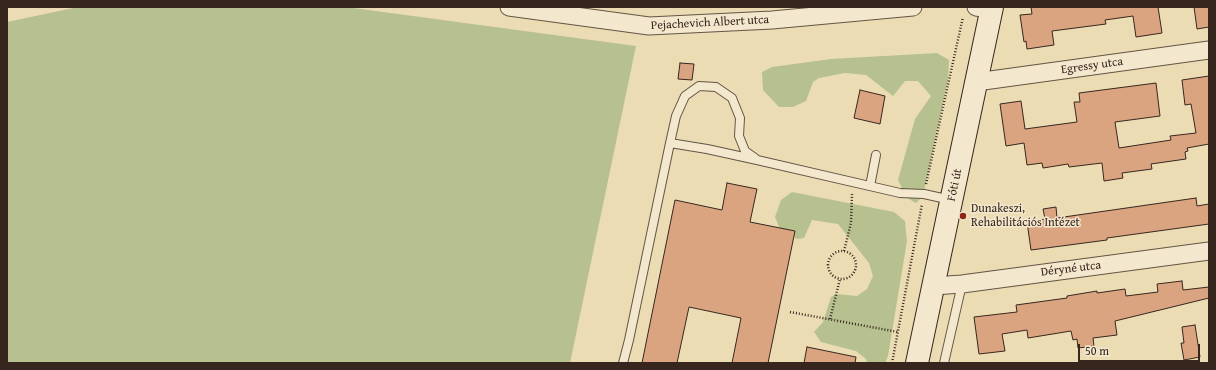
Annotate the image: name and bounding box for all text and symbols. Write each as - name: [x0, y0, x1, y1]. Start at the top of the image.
- street label: Pejachevich Albert utca: [651, 13, 769, 33]
- street label: Egressy utca: [1060, 55, 1124, 77]
- street label: Fóti út: [945, 167, 965, 203]
- place label: Dunakeszi, Rehabilitációs Intézet: [971, 202, 1080, 230]
- marker: Dunakeszi, Rehabilitációs Intézet: [958, 211, 968, 221]
- street label: Déryné utca: [1040, 258, 1102, 280]
- scale bar: [1080, 336, 1202, 362]
- text: 50 m: [1085, 342, 1109, 359]

